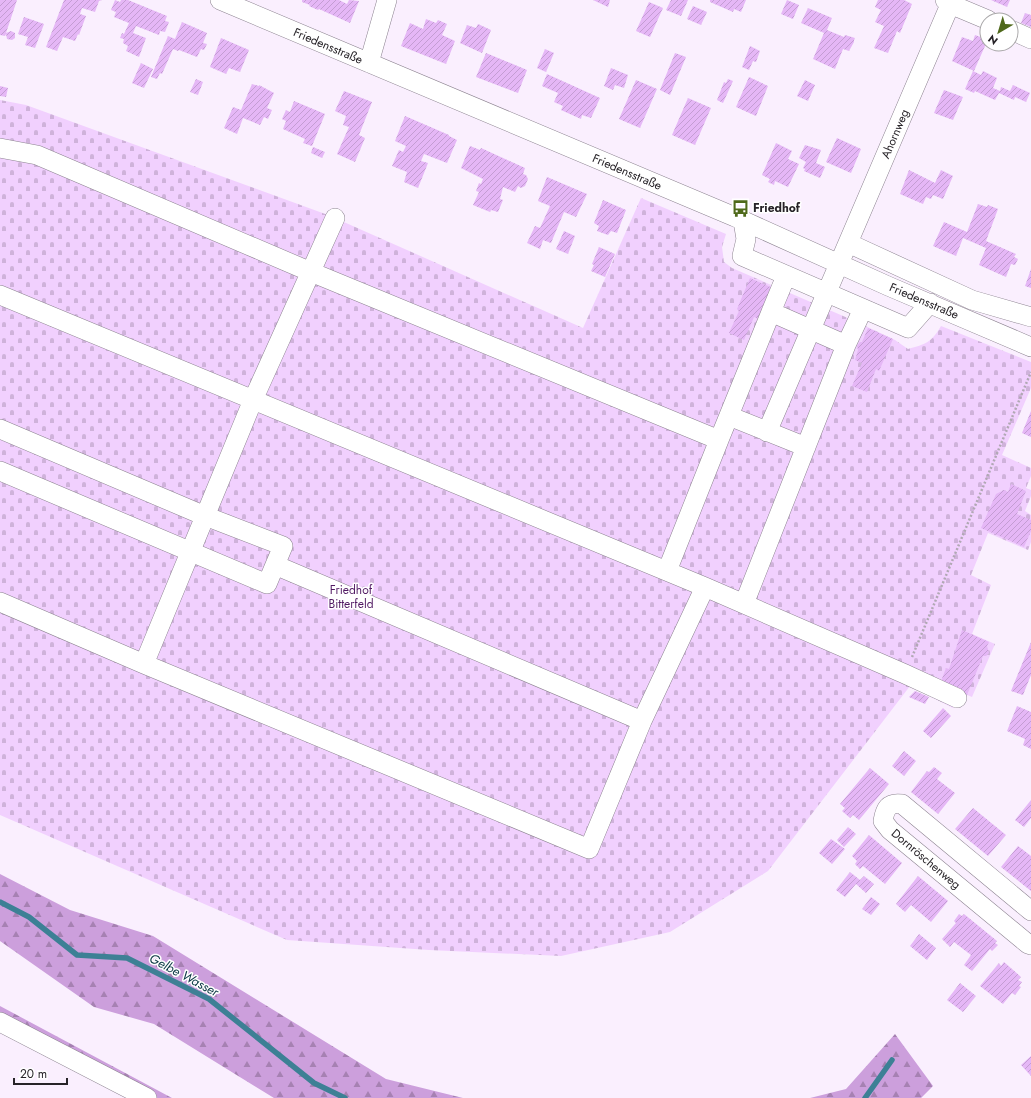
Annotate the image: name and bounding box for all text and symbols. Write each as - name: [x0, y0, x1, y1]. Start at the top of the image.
- north arrow: [979, 12, 1019, 52]
- street label: Friedensstraße: [290, 23, 366, 69]
- text: N: [984, 31, 1001, 49]
- street label: Ahornweg: [877, 106, 913, 162]
- street label: Friedensstraße: [589, 149, 665, 195]
- bus stop icon: Friedhof: [730, 198, 750, 218]
- place label: Friedhof: [753, 199, 801, 217]
- street label: Friedensstraße: [886, 278, 962, 324]
- park label: Friedhof Bitterfeld: [328, 581, 374, 613]
- street label: Dornröschenweg: [887, 824, 965, 894]
- water label: Gelbe Wasser: [146, 949, 223, 1002]
- scale bar: [14, 1060, 67, 1086]
- text: 20 m: [20, 1065, 47, 1083]

